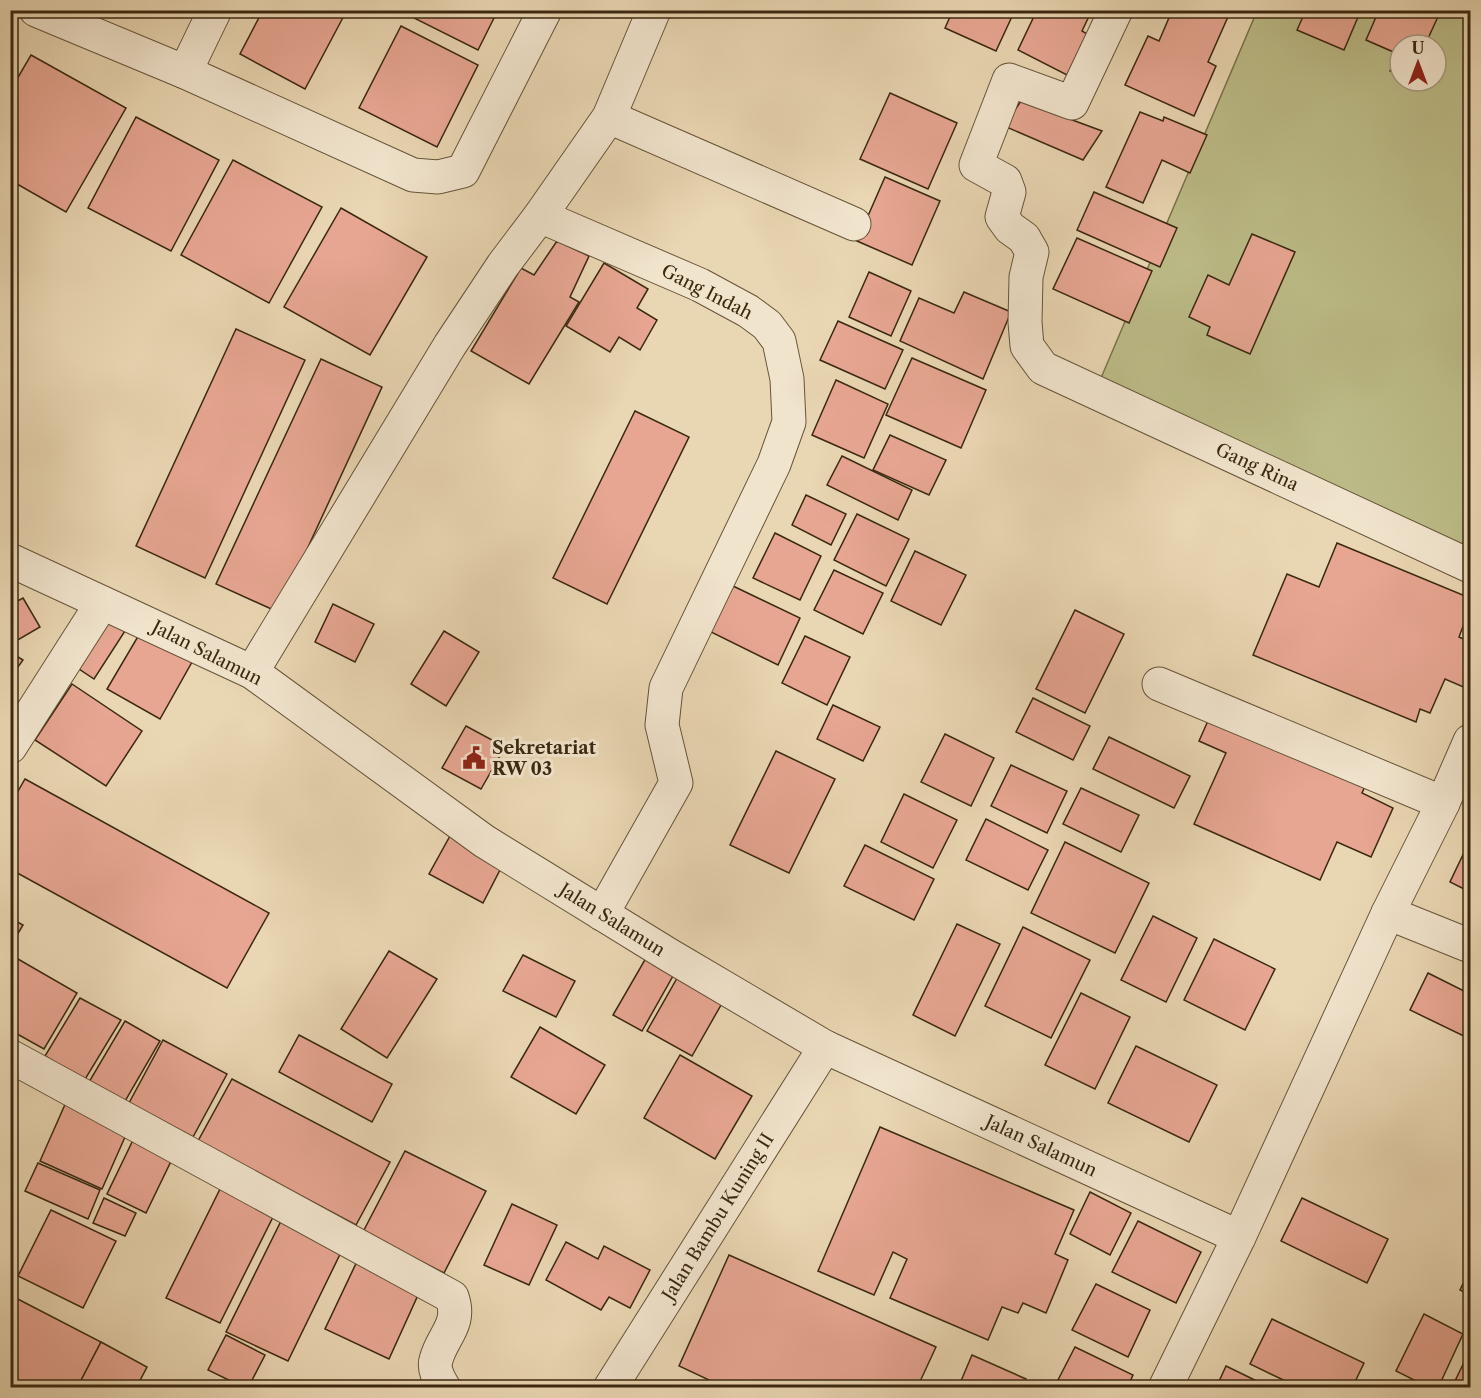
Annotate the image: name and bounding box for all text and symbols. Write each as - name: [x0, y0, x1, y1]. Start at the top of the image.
- north arrow: [1388, 33, 1448, 93]
- text: U: [1412, 38, 1425, 58]
- street label: Gang Indah: [658, 260, 756, 324]
- street label: Gang Rina: [1212, 438, 1302, 496]
- street label: Jalan Salamun: [146, 614, 266, 690]
- place label: Sekretariat RW 03: [492, 737, 597, 780]
- public building icon: Sekretariat RW 03: [461, 745, 487, 771]
- street label: Jalan Salamun: [552, 877, 669, 961]
- street label: Jalan Salamun: [979, 1109, 1100, 1181]
- street label: Jalan Bambu Kuning II: [656, 1129, 778, 1307]

